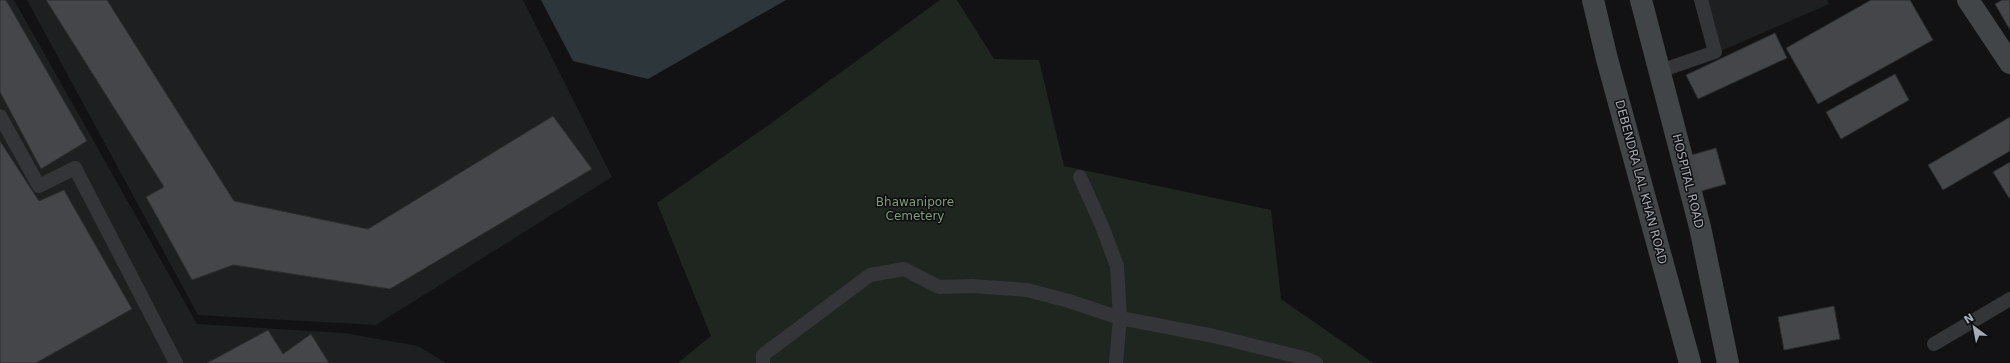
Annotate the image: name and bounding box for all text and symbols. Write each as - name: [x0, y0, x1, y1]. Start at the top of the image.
- street label: DEBENDRA LAL KHAN ROAD: [1612, 98, 1670, 266]
- street label: HOSPITAL ROAD: [1669, 132, 1707, 230]
- park label: Bhawanipore Cemetery: [876, 195, 954, 223]
- north arrow: [1954, 307, 1994, 347]
- text: N: [1962, 311, 1976, 327]

